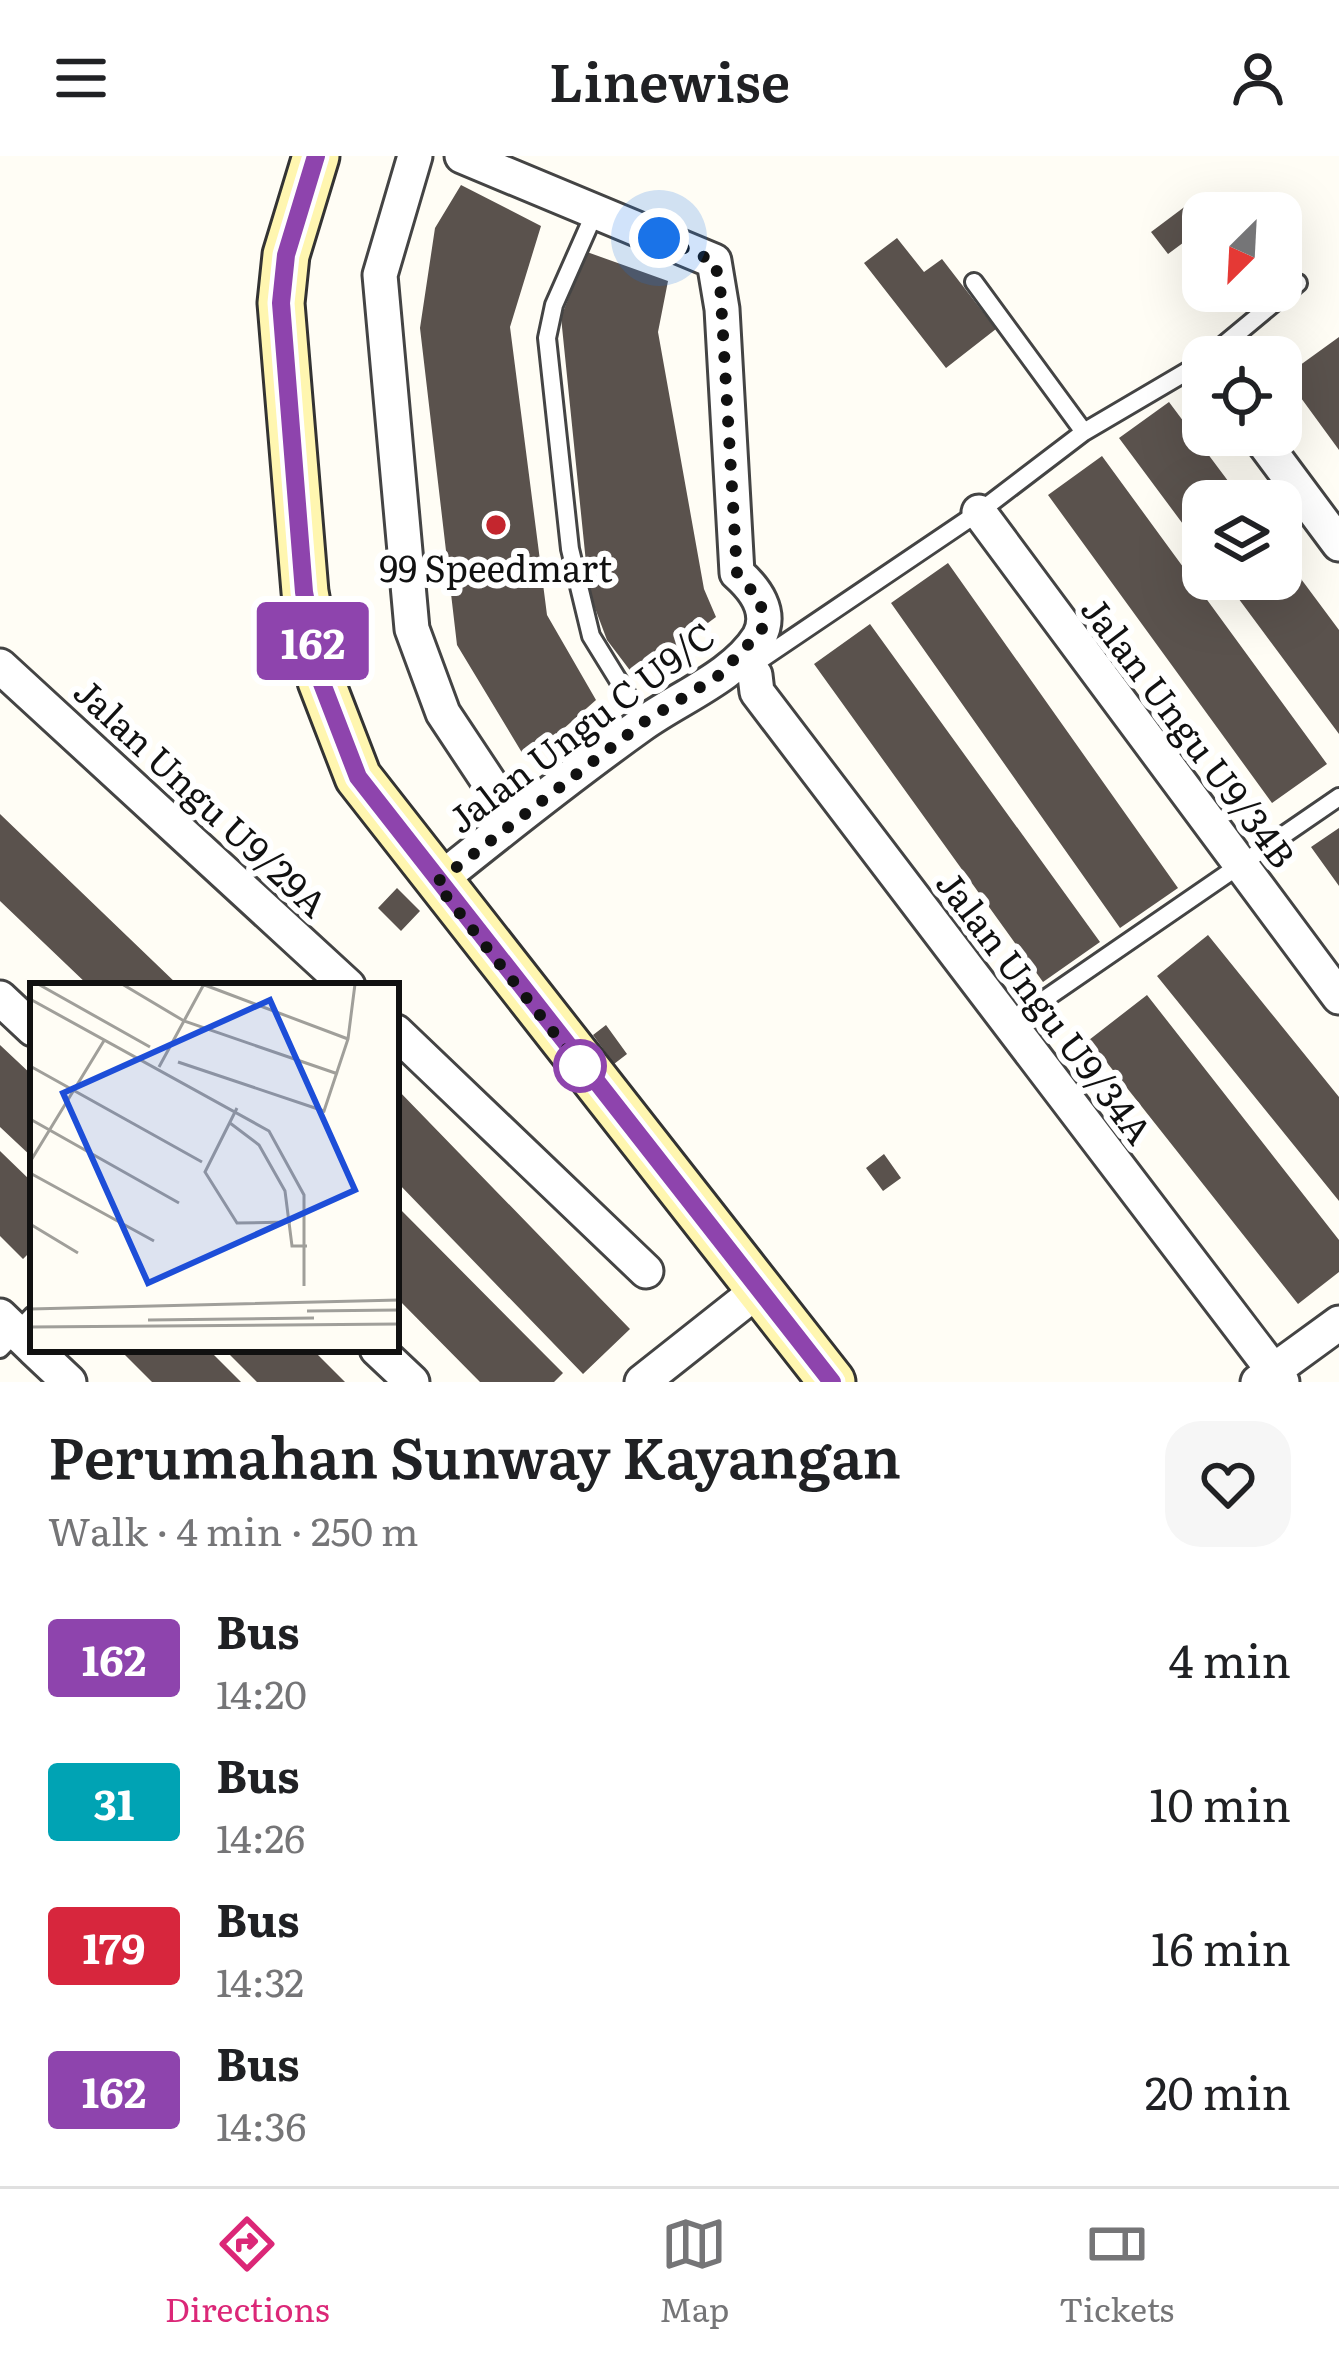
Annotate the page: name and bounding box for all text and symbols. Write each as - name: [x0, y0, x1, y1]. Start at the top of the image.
- text: Linewise: [549, 38, 790, 119]
- icon: menu: [48, 45, 114, 111]
- icon: person: [1225, 45, 1291, 111]
- north arrow: [1182, 192, 1302, 312]
- map controls: [1182, 192, 1302, 600]
- your location: [629, 208, 689, 268]
- button: locate: [1182, 336, 1302, 456]
- button: layers: [1182, 480, 1302, 600]
- marker: 99 Speedmart: [483, 512, 509, 538]
- place label: 99 Speedmart: [379, 540, 613, 593]
- street label: Jalan Ungu U9/34B: [1070, 584, 1310, 878]
- line badge: 162: [244, 602, 382, 680]
- street label: Jalan Ungu C U9/C: [435, 608, 725, 844]
- text: 162: [281, 610, 345, 672]
- street label: Jalan Ungu U9/29A: [63, 664, 341, 928]
- street label: Jalan Ungu U9/34A: [925, 858, 1167, 1154]
- inset map: [30, 983, 399, 1352]
- unlabelled marker: [555, 1041, 605, 1091]
- text: Perumahan Sunway Kayangan: [48, 1412, 901, 1497]
- button: heart: [1165, 1421, 1291, 1547]
- text: Walk · 4 min · 250 m: [48, 1500, 419, 1558]
- text: Bus: [216, 1596, 300, 1663]
- text: 4 min: [1169, 1625, 1291, 1692]
- text: 162: [82, 1627, 146, 1689]
- text: 14:20: [216, 1663, 307, 1721]
- text: Bus: [216, 1740, 300, 1807]
- text: 10 min: [1149, 1769, 1291, 1836]
- text: 31: [94, 1771, 134, 1833]
- text: 14:26: [216, 1807, 305, 1865]
- text: Bus: [216, 1884, 300, 1951]
- text: 16 min: [1151, 1913, 1291, 1980]
- text: 179: [82, 1915, 146, 1977]
- text: 14:32: [216, 1951, 304, 2009]
- text: Bus: [216, 2028, 300, 2095]
- text: 20 min: [1145, 2057, 1291, 2124]
- text: 162: [82, 2059, 146, 2121]
- text: 14:36: [216, 2095, 306, 2153]
- tab: Directions: [165, 2211, 330, 2332]
- tab: Map: [659, 2211, 729, 2332]
- tab: Tickets: [1059, 2211, 1174, 2332]

